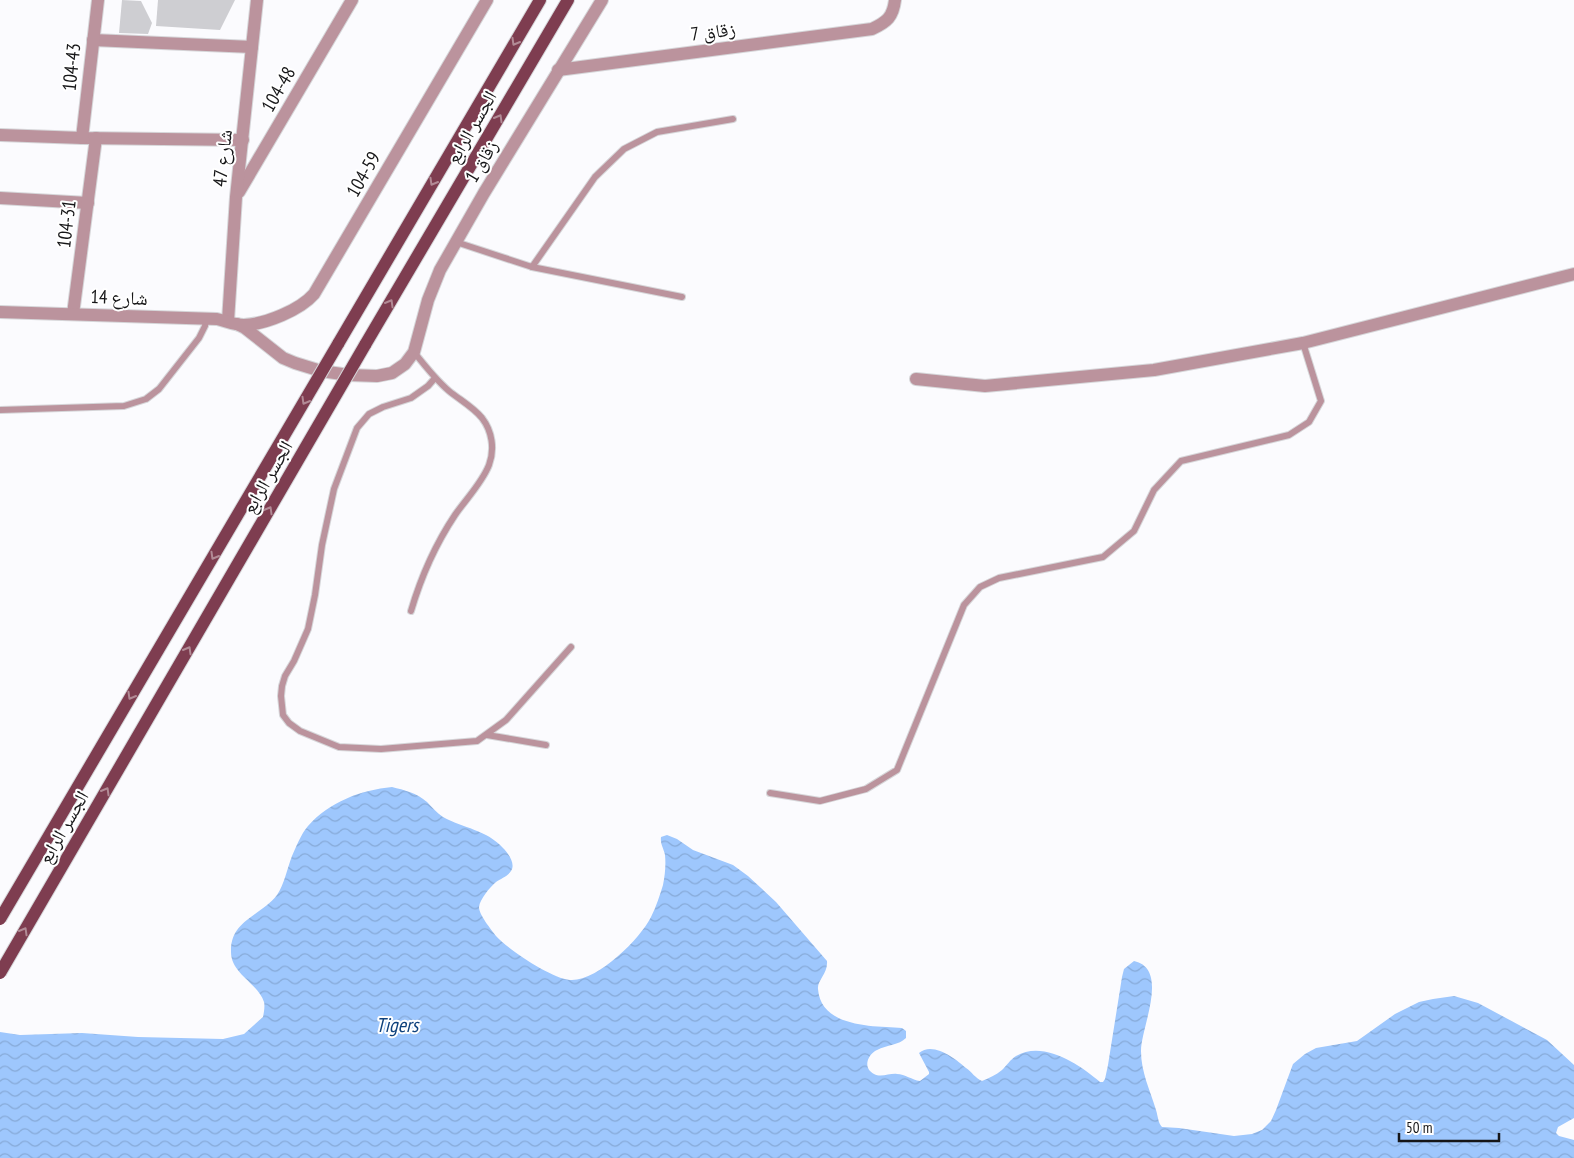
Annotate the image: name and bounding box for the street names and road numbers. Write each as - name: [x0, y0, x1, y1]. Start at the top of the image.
- street label: زقاق 7: [689, 16, 737, 46]
- street label: 104-43: [57, 42, 85, 92]
- street label: 104-48: [256, 62, 300, 116]
- street label: الجسر الرابع: [440, 86, 502, 168]
- street label: شارع 47: [207, 128, 237, 188]
- street label: زقاق 1: [459, 136, 503, 186]
- street label: 104-59: [341, 147, 385, 201]
- street label: 104-31: [51, 199, 81, 249]
- street label: شارع 14: [90, 284, 148, 310]
- street label: الجسر الرابع: [236, 436, 298, 518]
- street label: الجسر الرابع: [32, 786, 94, 868]

